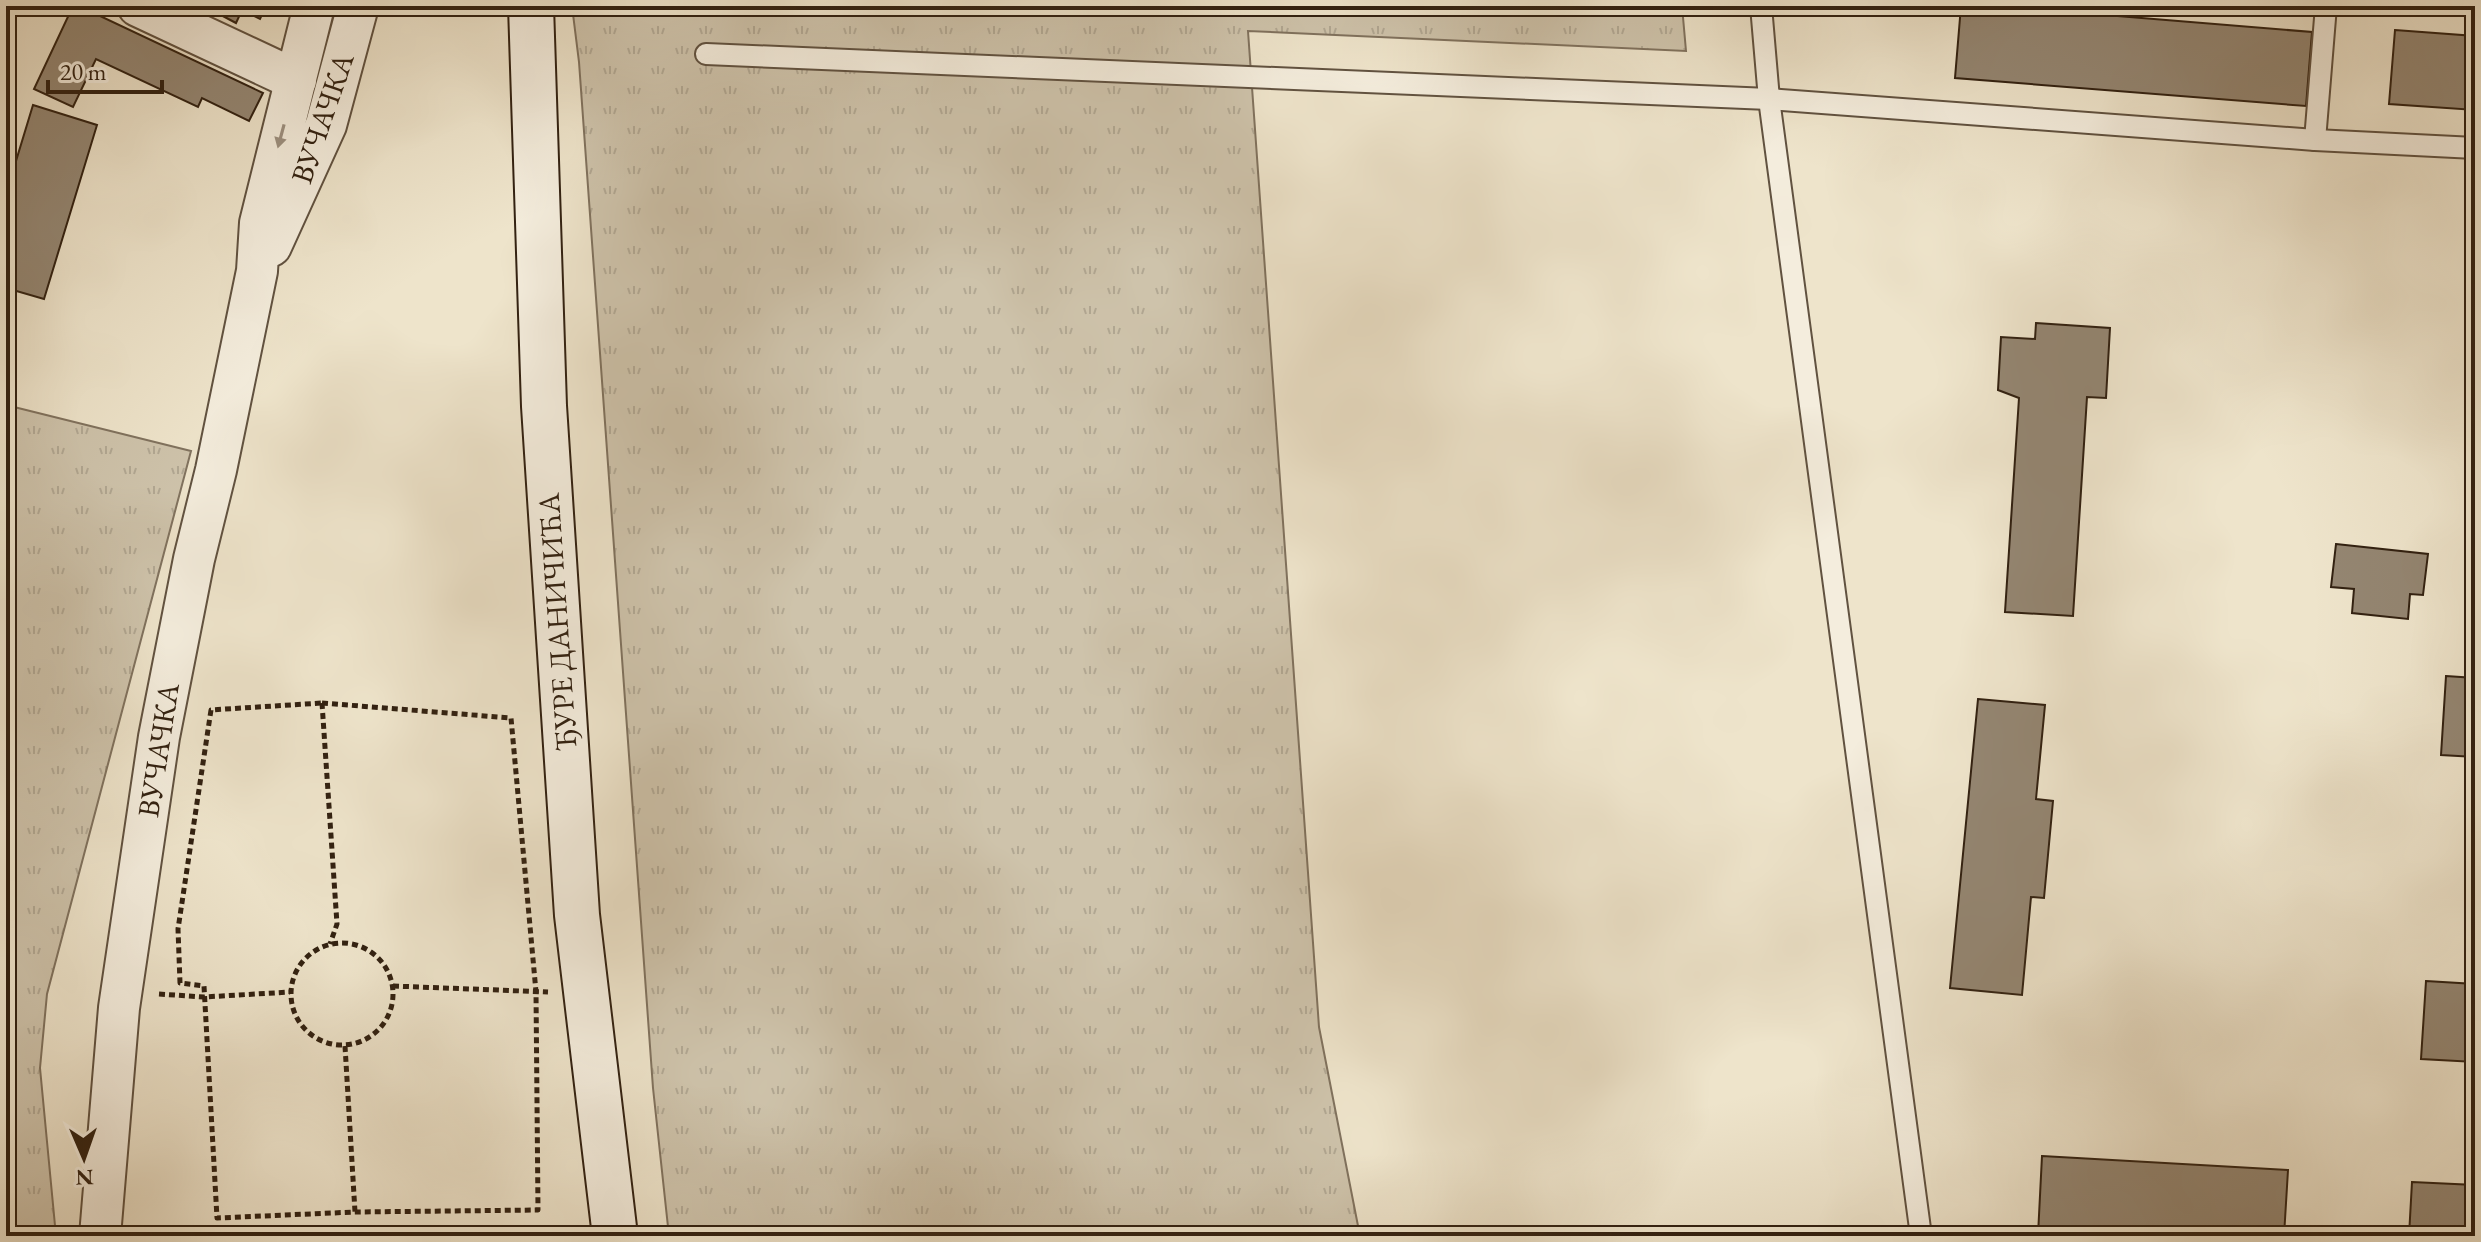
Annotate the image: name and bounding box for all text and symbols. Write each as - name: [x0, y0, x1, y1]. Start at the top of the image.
- scale bar: [48, 44, 162, 94]
- street label: ВУЧАЧКА: [282, 47, 363, 188]
- text: 20 m: [60, 56, 107, 87]
- one-way arrow: [274, 123, 286, 148]
- street label: ЂУРЕ ДАНИЧИЋА: [529, 492, 585, 752]
- street label: ВУЧАЧКА: [128, 680, 188, 820]
- north arrow: [44, 1118, 124, 1198]
- text: N: [75, 1163, 94, 1192]

